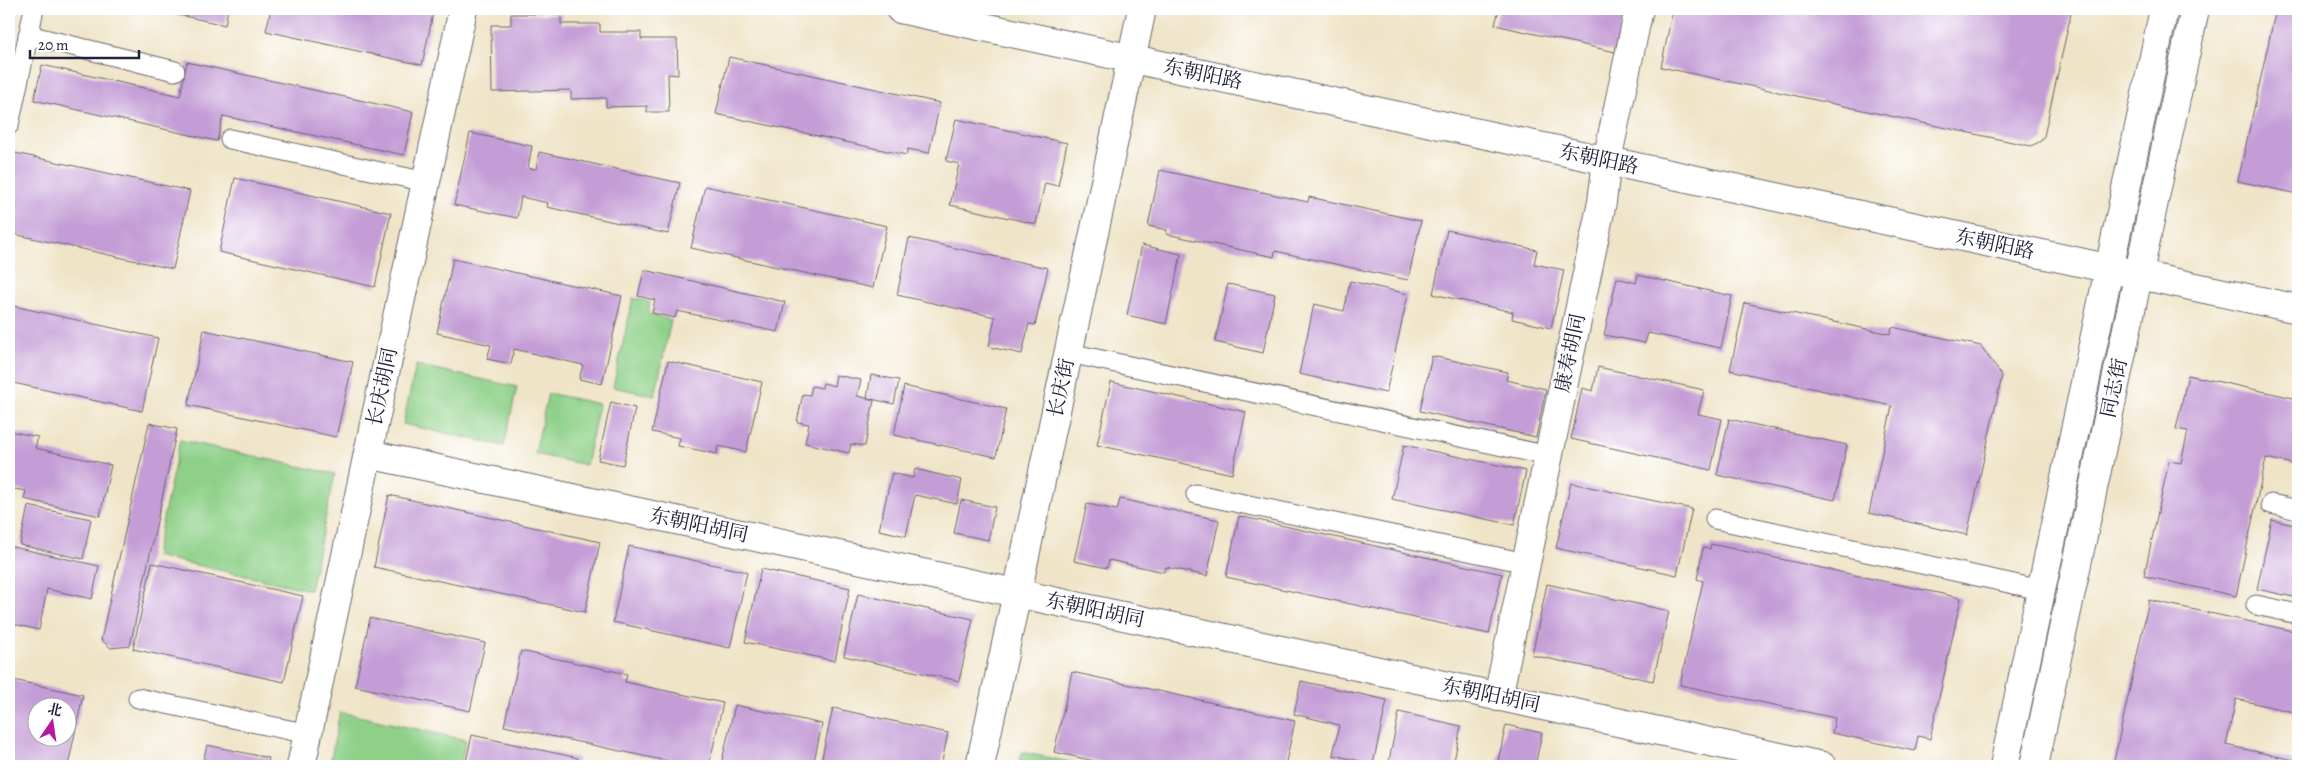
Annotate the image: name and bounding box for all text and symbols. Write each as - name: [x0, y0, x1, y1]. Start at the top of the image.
- scale bar: [30, 28, 139, 60]
- text: 20 m: [38, 35, 69, 55]
- street label: 东朝阳路: [1161, 52, 1245, 96]
- street label: 东朝阳路: [1557, 137, 1641, 181]
- street label: 东朝阳路: [1953, 222, 2037, 266]
- street label: 康寿胡同: [1548, 311, 1592, 395]
- street label: 长庆胡同: [360, 345, 404, 429]
- street label: 长庆街: [1042, 356, 1080, 420]
- street label: 同志街: [2095, 356, 2133, 420]
- street label: 东朝阳胡同: [647, 501, 751, 549]
- street label: 东朝阳胡同: [1043, 586, 1147, 634]
- street label: 东朝阳胡同: [1439, 671, 1543, 719]
- north arrow: [28, 698, 78, 748]
- text: 北: [46, 699, 64, 721]

